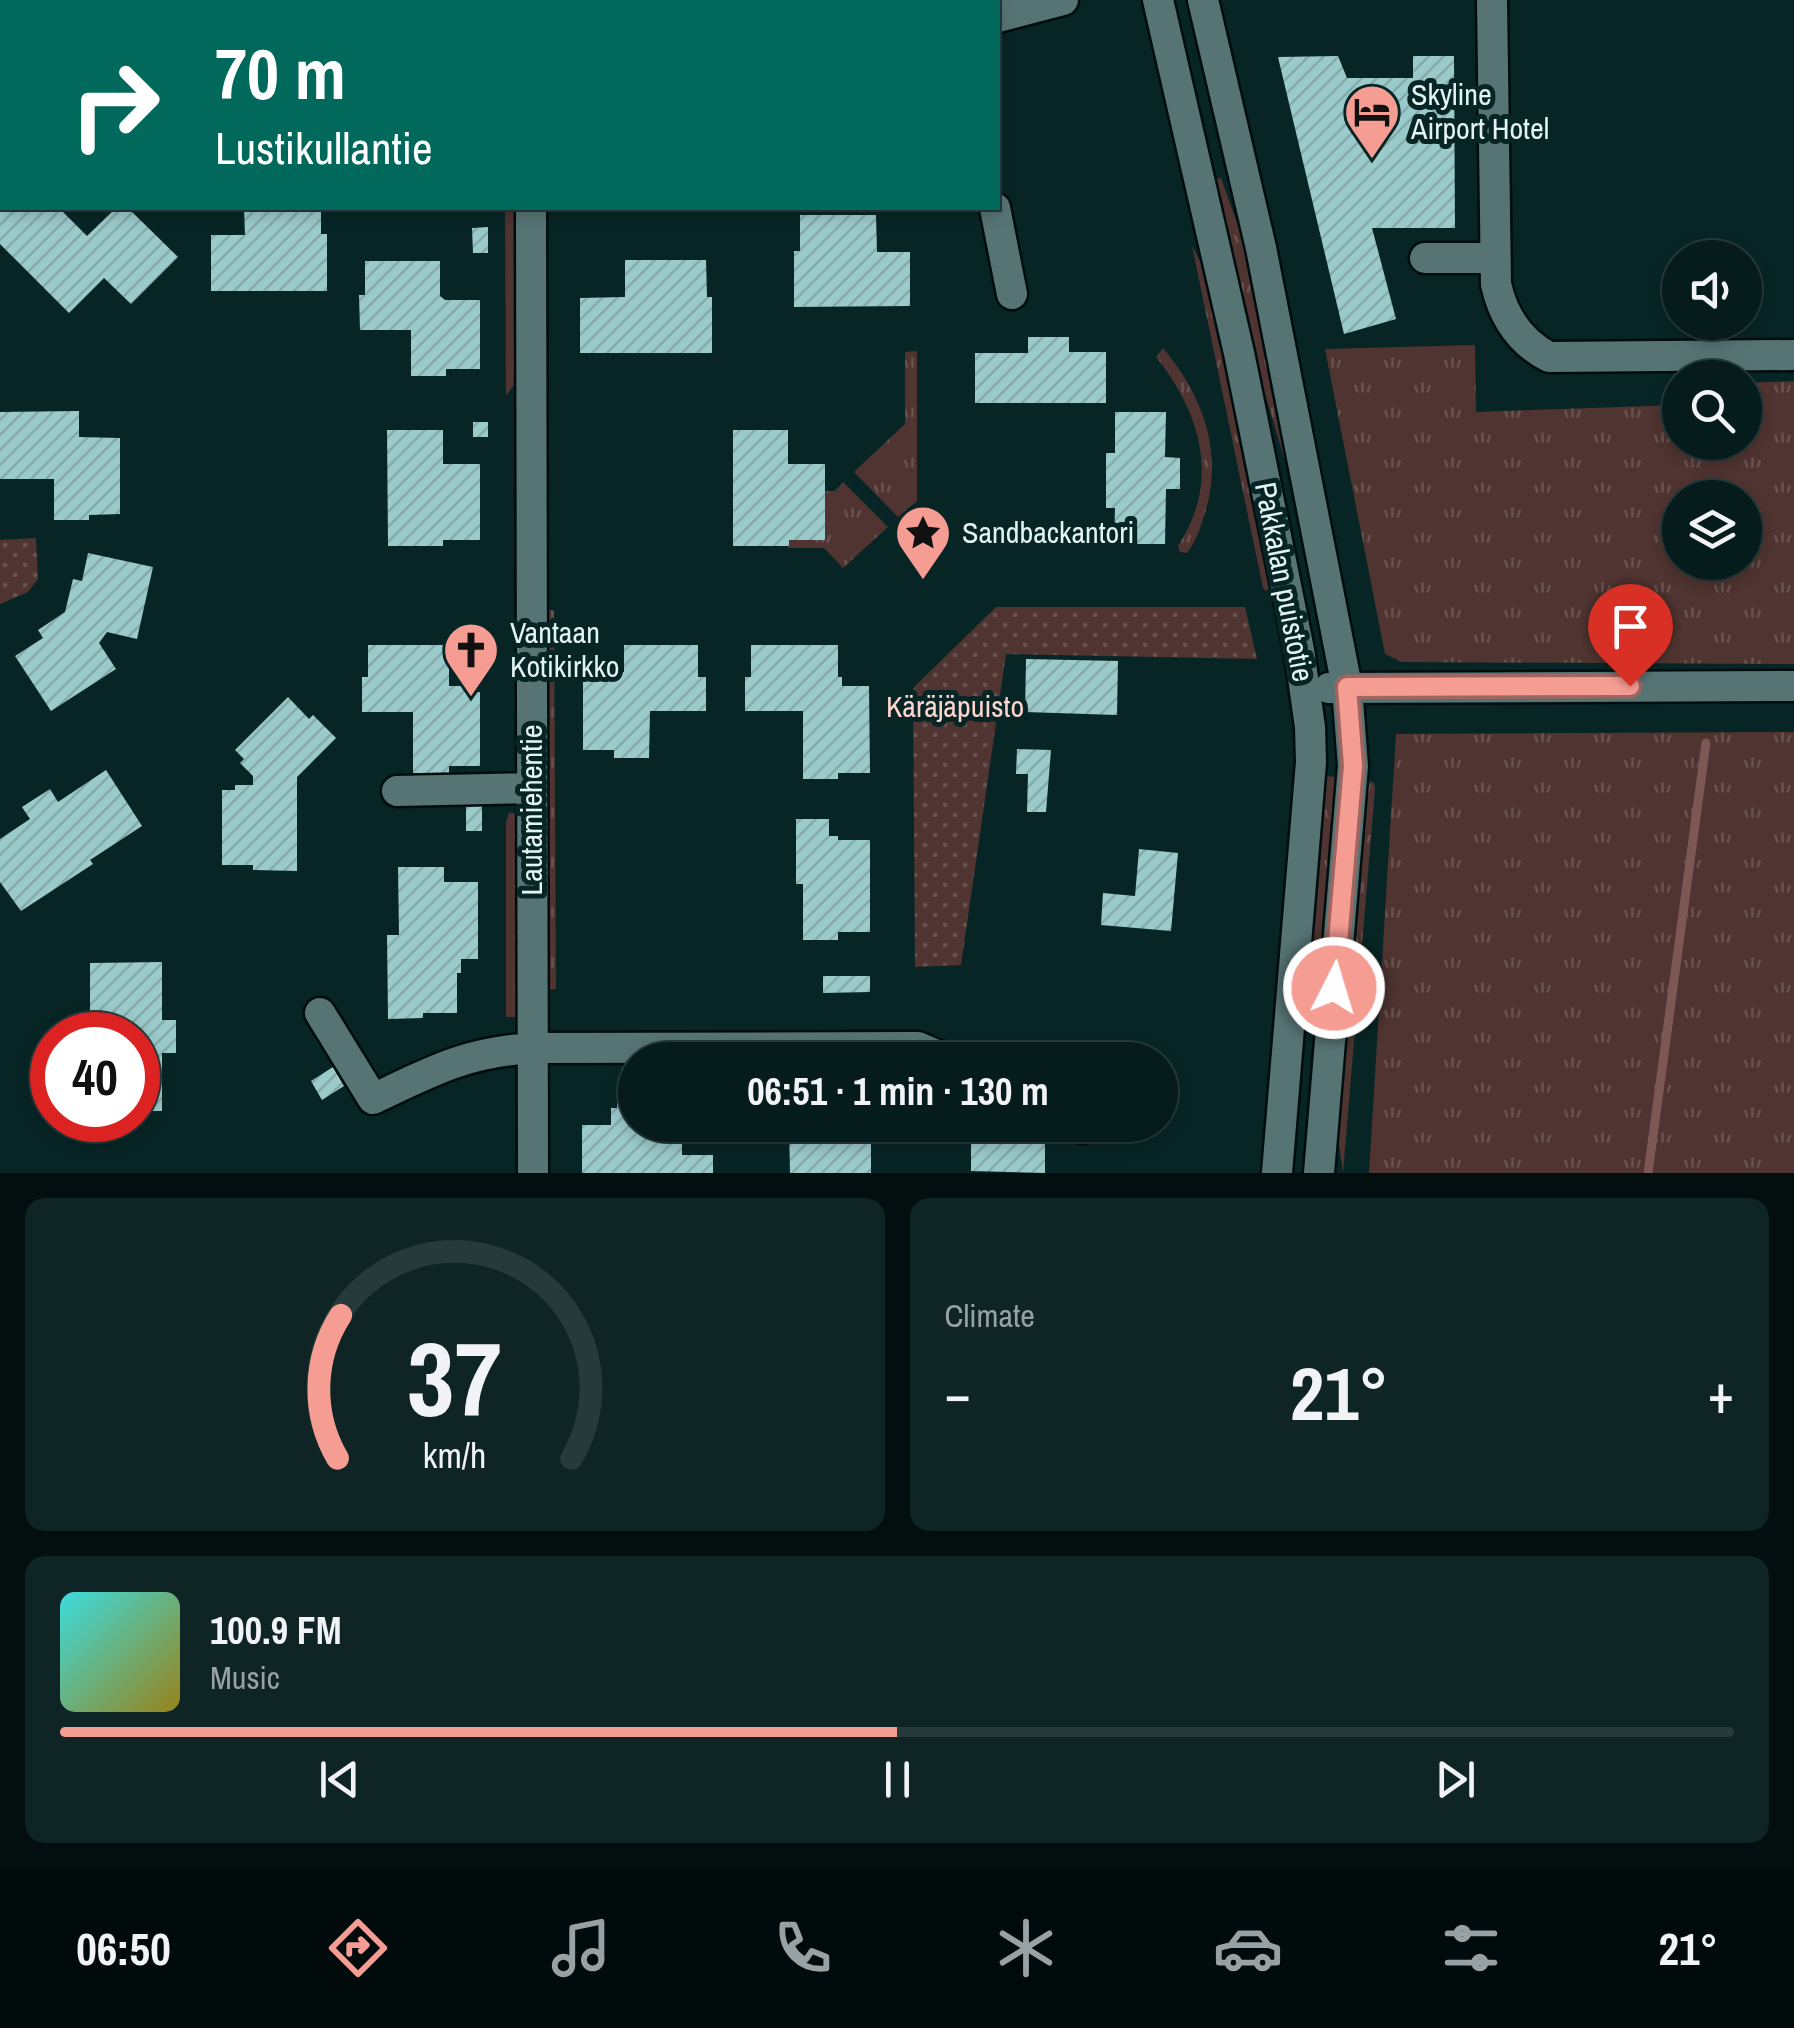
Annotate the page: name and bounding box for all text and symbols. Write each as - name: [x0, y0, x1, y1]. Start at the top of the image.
- text: 70 m: [215, 27, 346, 121]
- icon: right: [50, 40, 180, 170]
- place label: Skyline Airport Hotel: [1410, 74, 1549, 148]
- hotel icon: Skyline Airport Hotel: [1342, 82, 1402, 161]
- text: Lustikullantie: [215, 117, 432, 178]
- map controls: [1662, 240, 1762, 580]
- button: sound: [1662, 240, 1762, 340]
- button: search: [1662, 360, 1762, 460]
- street label: Pakkalan puistotie: [1246, 479, 1324, 685]
- button: layers: [1662, 480, 1762, 580]
- place icon: Sandbackantori: [893, 503, 953, 582]
- place label: Sandbackantori: [962, 512, 1134, 552]
- pin: [1588, 584, 1673, 687]
- icon: arrive: [1603, 599, 1658, 654]
- place label: Vantaan Kotikirkko: [510, 612, 619, 686]
- church icon: Vantaan Kotikirkko: [441, 620, 501, 699]
- park label: Käräjäpuisto: [886, 686, 1024, 726]
- street label: Lautamiehentie: [511, 725, 551, 895]
- position arrow: [1282, 936, 1386, 1040]
- speed limit sign: 40: [30, 1012, 160, 1142]
- text: 06:51 · 1 min · 130 m: [747, 1066, 1049, 1117]
- text: Climate: [945, 1294, 1035, 1337]
- text: 37: [407, 1308, 502, 1448]
- text: 21°: [1290, 1342, 1388, 1443]
- text: −: [945, 1356, 971, 1430]
- text: +: [1708, 1356, 1734, 1430]
- text: km/h: [423, 1431, 487, 1479]
- text: 100.9 FM: [210, 1605, 342, 1656]
- text: Music: [210, 1656, 280, 1699]
- icon: previous: [312, 1752, 367, 1807]
- icon: pause: [870, 1752, 925, 1807]
- icon: next: [1428, 1752, 1483, 1807]
- icon: directions: [323, 1913, 393, 1983]
- icon: music: [546, 1913, 616, 1983]
- icon: phone: [768, 1913, 838, 1983]
- icon: climate: [991, 1913, 1061, 1983]
- icon: car: [1213, 1913, 1283, 1983]
- icon: filters: [1436, 1913, 1506, 1983]
- text: 06:50: [76, 1918, 171, 1979]
- text: 21°: [1659, 1918, 1718, 1979]

